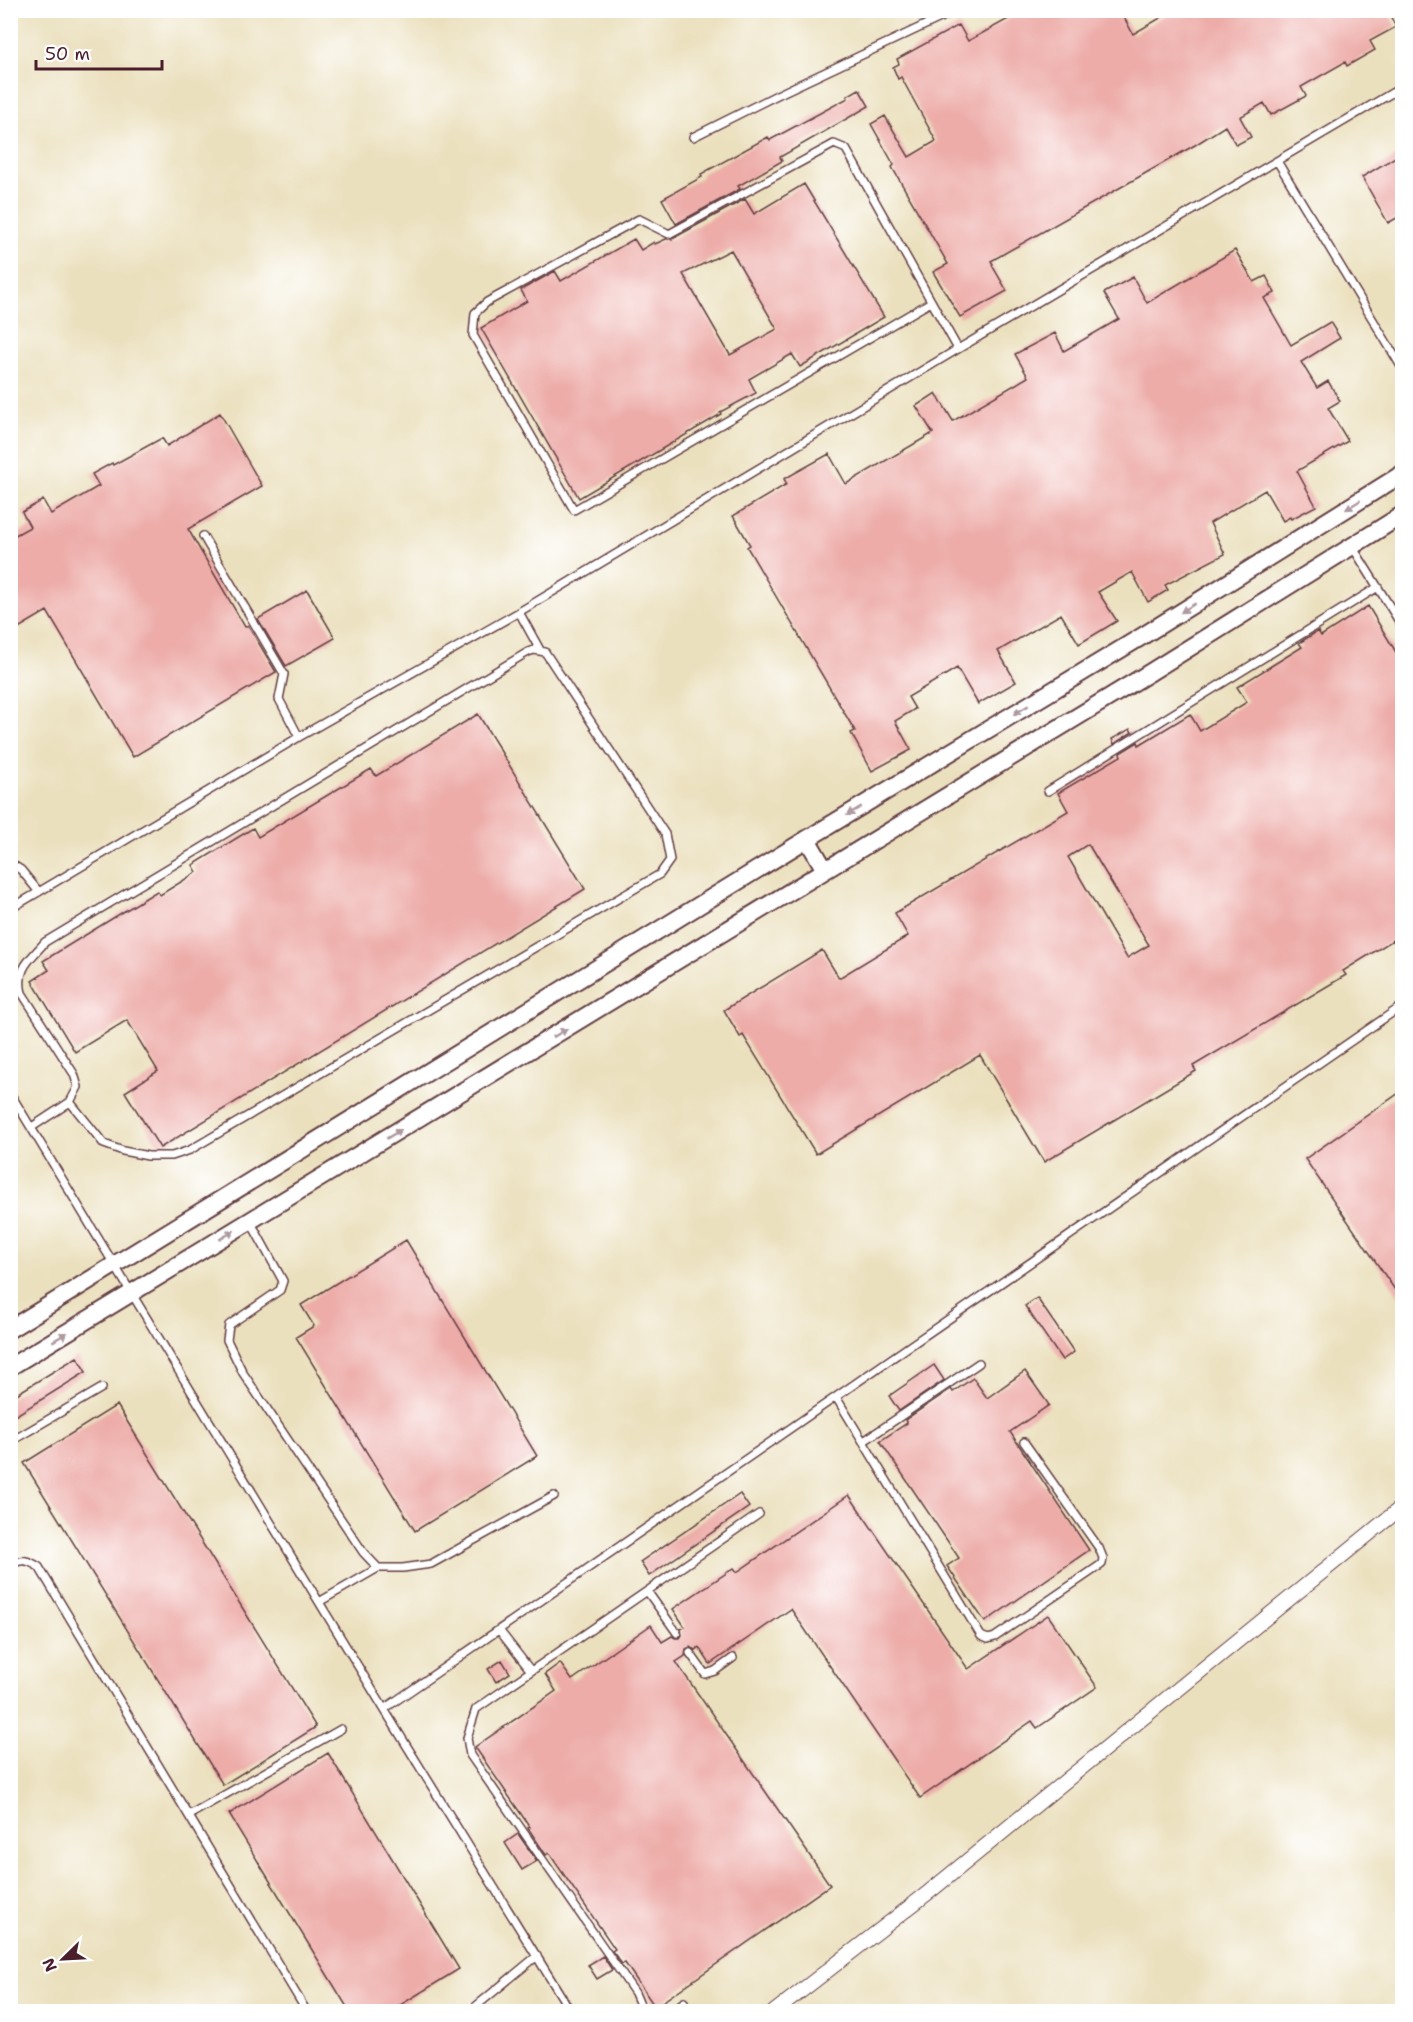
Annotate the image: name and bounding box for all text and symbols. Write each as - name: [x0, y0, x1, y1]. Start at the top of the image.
- scale bar: [36, 33, 162, 71]
- text: 50 m: [45, 42, 90, 66]
- one-way arrow: [1345, 499, 1361, 510]
- one-way arrow: [1180, 603, 1196, 614]
- one-way arrow: [1013, 704, 1029, 715]
- one-way arrow: [846, 805, 862, 816]
- one-way arrow: [552, 1027, 568, 1038]
- one-way arrow: [386, 1129, 403, 1139]
- one-way arrow: [219, 1230, 235, 1241]
- one-way arrow: [52, 1331, 68, 1342]
- north arrow: [33, 1929, 93, 1989]
- text: N: [38, 1955, 62, 1975]

